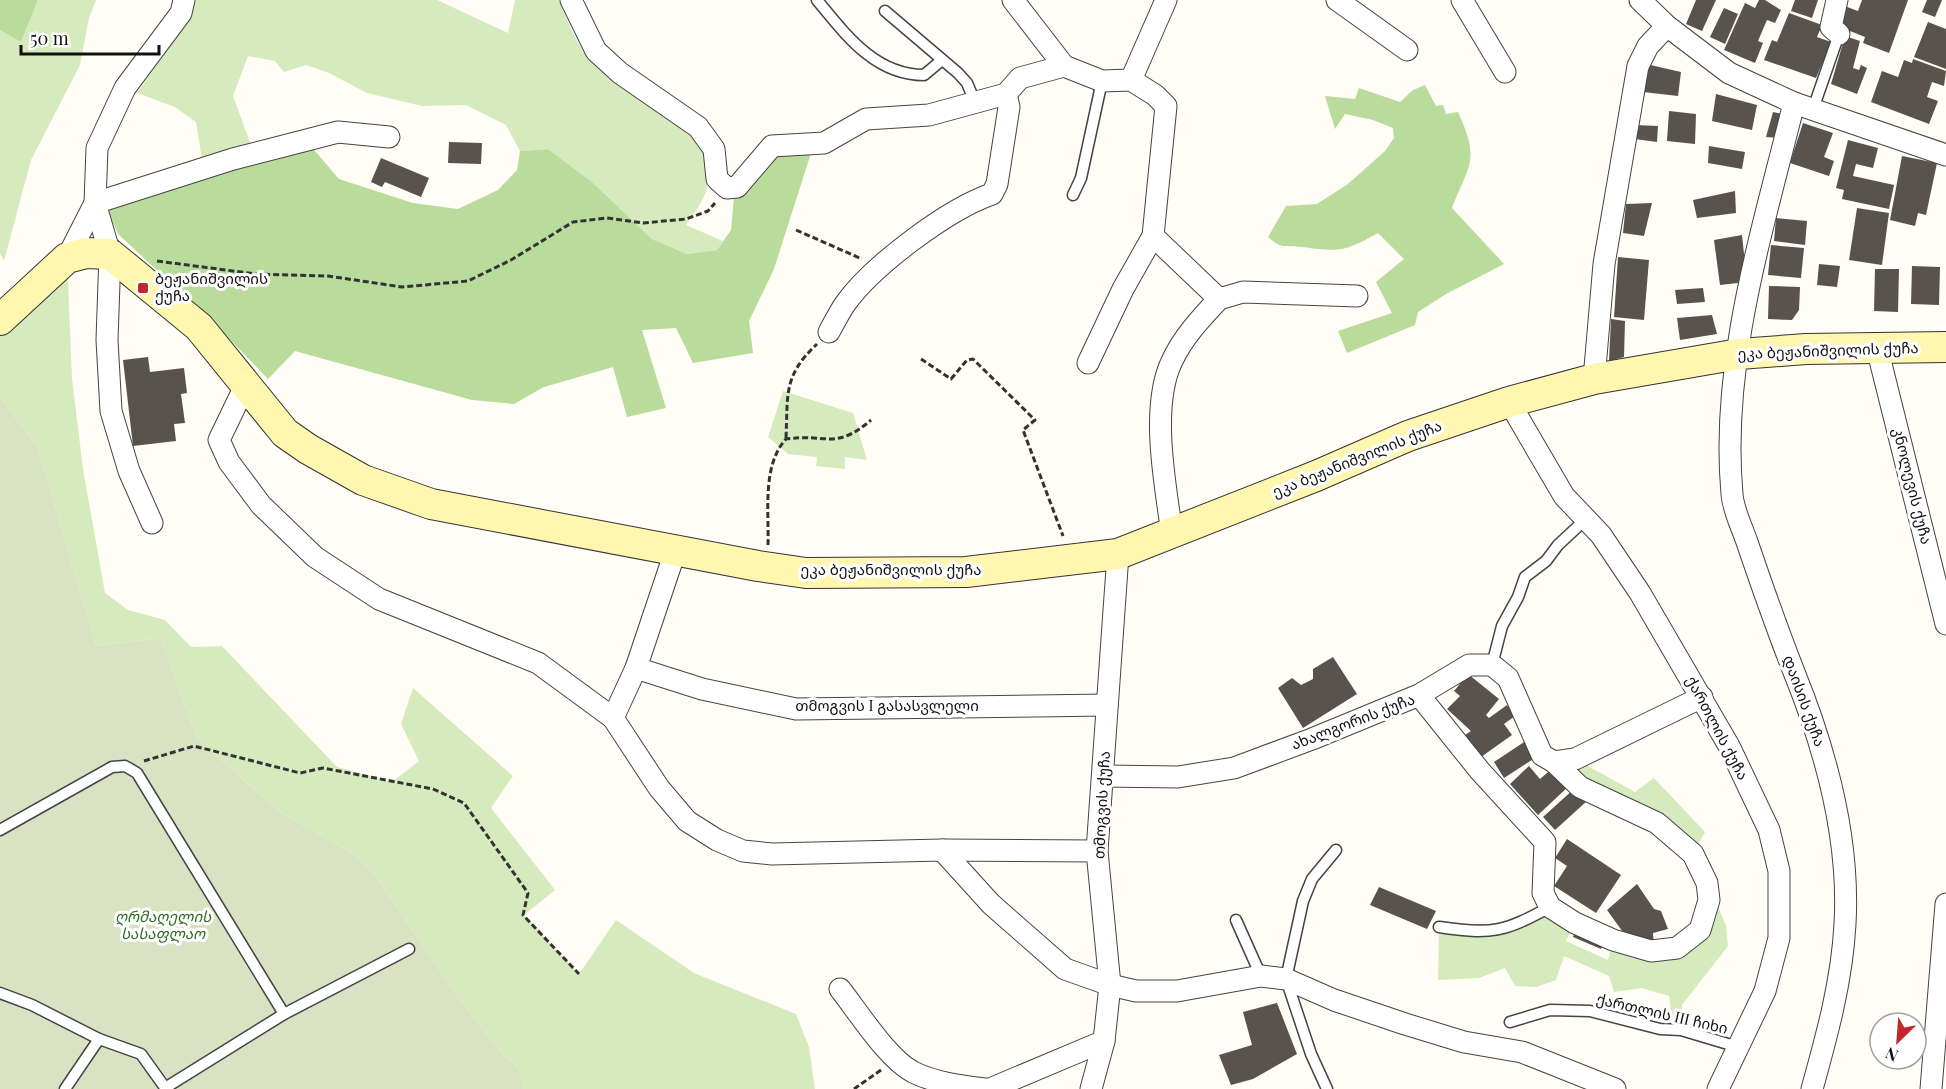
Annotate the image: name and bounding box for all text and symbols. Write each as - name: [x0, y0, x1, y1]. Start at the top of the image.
- scale bar: [21, 18, 159, 56]
- text: 50 m: [30, 26, 69, 50]
- place label: ბეჟანიშვილის ქუჩა: [155, 268, 268, 305]
- marker: ბეჟანიშვილის ქუჩა: [136, 281, 150, 295]
- street label: ეკა ბეჟანიშვილის ქუჩა: [1737, 337, 1919, 363]
- street label: ეკა ბეჟანიშვილის ქუჩა: [1269, 415, 1444, 501]
- street label: კნოლევის ქუჩა: [1889, 425, 1937, 546]
- street label: ეკა ბეჟანიშვილის ქუჩა: [800, 559, 982, 579]
- street label: დაისის ქუჩა: [1779, 652, 1831, 749]
- street label: ქართლის ქუჩა: [1682, 672, 1754, 783]
- street label: ახალგორის ქუჩა: [1288, 688, 1417, 754]
- street label: თმოგვის I გასასვლელი: [795, 695, 979, 715]
- street label: თმოგვის ქუჩა: [1088, 750, 1114, 860]
- park label: ღრმაღელის სასაფლაო: [115, 906, 212, 943]
- street label: ქართლის III ჩიხი: [1595, 988, 1730, 1038]
- north arrow: [1868, 1011, 1928, 1071]
- text: N: [1881, 1043, 1901, 1067]

